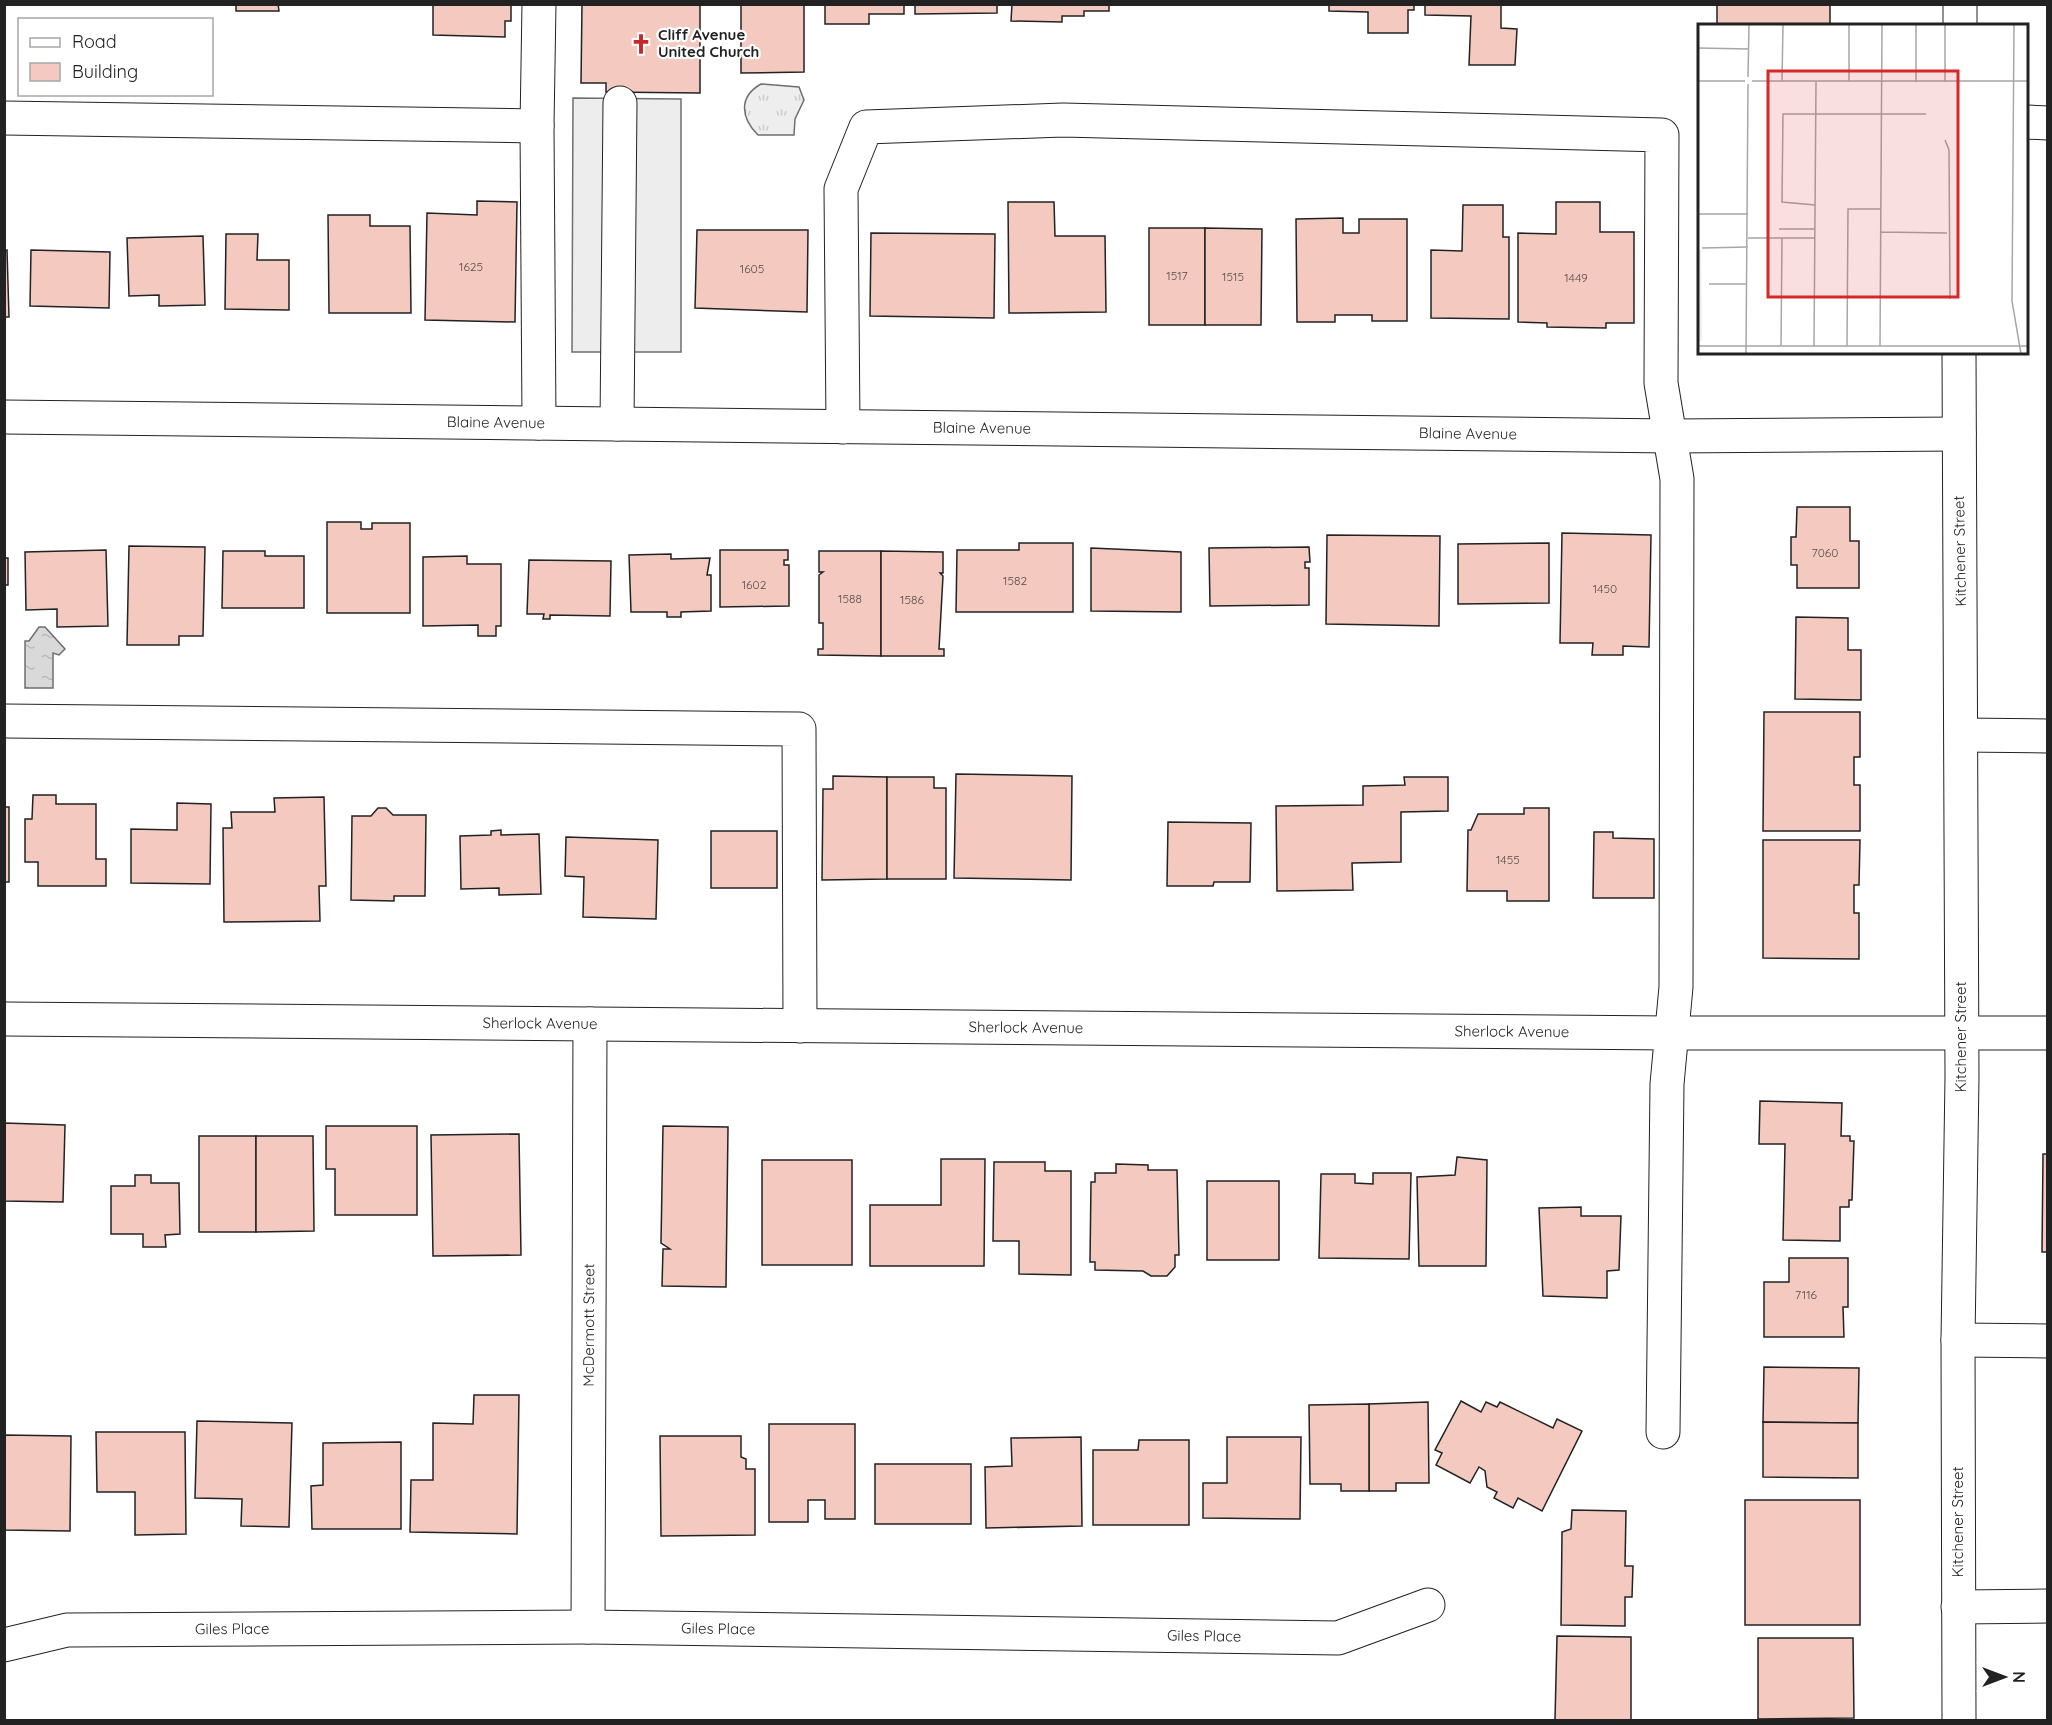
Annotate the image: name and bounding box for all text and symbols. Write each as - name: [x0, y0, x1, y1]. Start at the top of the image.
- legend: [18, 18, 213, 96]
- inset map: [1698, 24, 2028, 354]
- place label: Cliff Avenue United Church: [658, 25, 759, 61]
- text: Road: [72, 30, 117, 53]
- church icon: Cliff Avenue United Church: [629, 32, 653, 56]
- text: Building: [72, 60, 138, 83]
- house number: 1625: [459, 259, 483, 274]
- house number: 1605: [740, 261, 764, 276]
- house number: 1517: [1166, 268, 1188, 283]
- house number: 1515: [1222, 269, 1244, 284]
- house number: 1449: [1564, 270, 1588, 285]
- street label: Blaine Avenue: [447, 412, 545, 432]
- street label: Blaine Avenue: [933, 418, 1031, 438]
- street label: Blaine Avenue: [1419, 423, 1517, 443]
- street label: Kitchener Street: [1949, 495, 1970, 607]
- house number: 7060: [1812, 545, 1838, 560]
- house number: 1582: [1003, 573, 1027, 588]
- house number: 1602: [742, 577, 767, 592]
- house number: 1450: [1593, 581, 1617, 596]
- house number: 1588: [838, 591, 862, 606]
- house number: 1586: [900, 592, 924, 607]
- house number: 1455: [1496, 852, 1520, 867]
- street label: Kitchener Street: [1951, 981, 1970, 1093]
- street label: Sherlock Avenue: [482, 1013, 598, 1033]
- street label: Sherlock Avenue: [968, 1017, 1083, 1037]
- street label: Sherlock Avenue: [1454, 1021, 1569, 1041]
- street label: McDermott Street: [579, 1263, 598, 1387]
- house number: 7116: [1795, 1287, 1818, 1302]
- street label: Kitchener Street: [1948, 1466, 1967, 1578]
- street label: Giles Place: [681, 1618, 756, 1638]
- street label: Giles Place: [195, 1619, 269, 1638]
- street label: Giles Place: [1167, 1625, 1241, 1646]
- north arrow: [1974, 1647, 2034, 1707]
- text: N: [2009, 1671, 2029, 1683]

